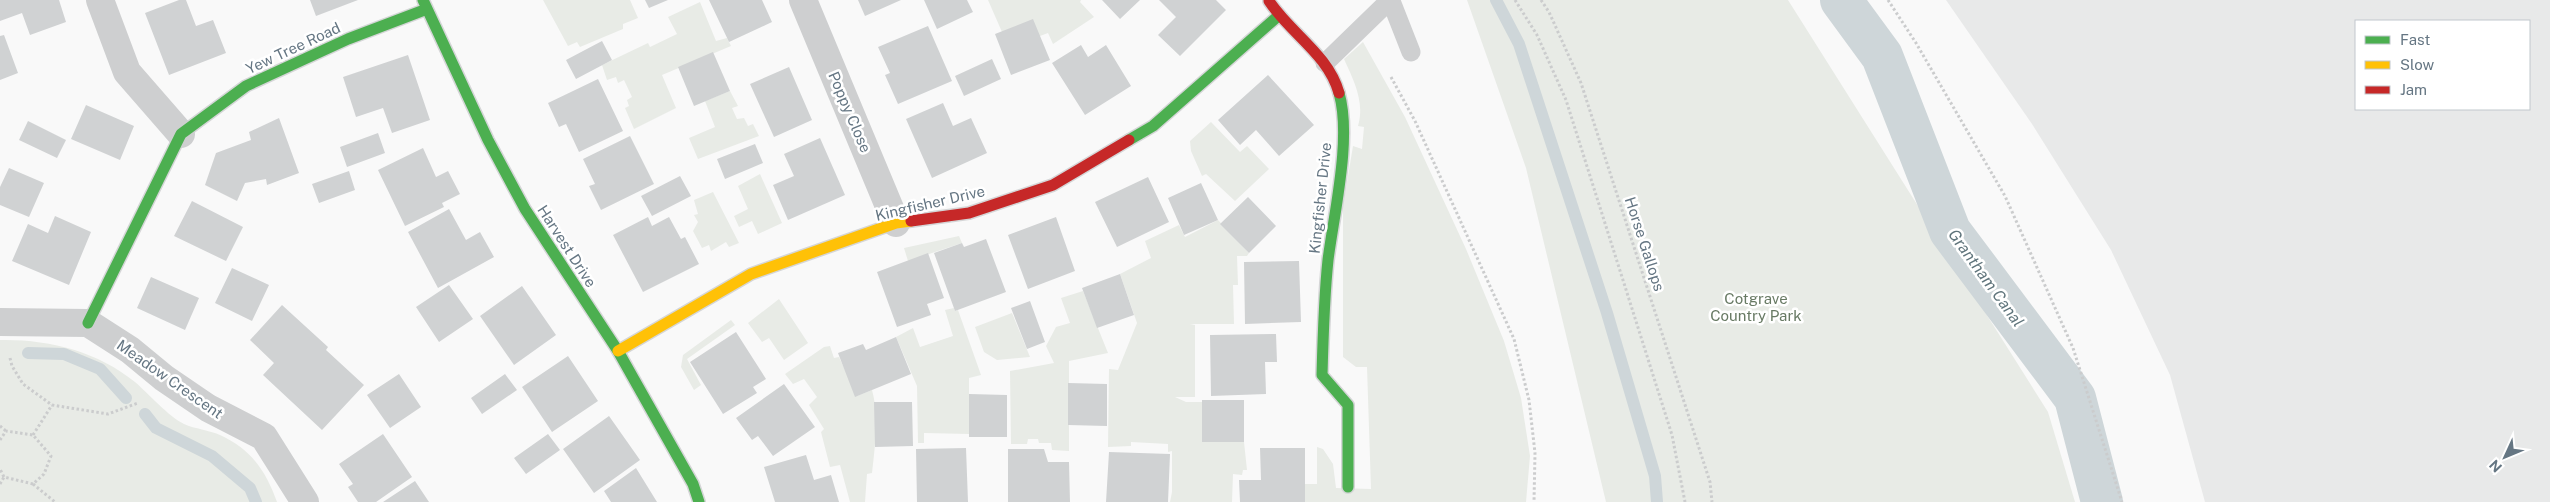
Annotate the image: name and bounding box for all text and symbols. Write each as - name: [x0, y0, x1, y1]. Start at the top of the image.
- street label: Yew Tree Road: [243, 19, 343, 77]
- legend: [2355, 20, 2530, 110]
- text: Fast: [2400, 31, 2430, 48]
- text: Slow: [2400, 56, 2435, 73]
- street label: Poppy Close: [825, 69, 875, 155]
- text: Jam: [2400, 81, 2427, 98]
- street label: Kingfisher Drive: [1306, 141, 1334, 255]
- street label: Kingfisher Drive: [874, 182, 986, 224]
- street label: Horse Gallops: [1622, 195, 1668, 293]
- street label: Harvest Drive: [534, 202, 600, 290]
- water label: Grantham Canal: [1944, 225, 2028, 331]
- park label: Cotgrave Country Park: [1710, 290, 1802, 324]
- street label: Meadow Crescent: [114, 336, 226, 422]
- north arrow: [2480, 432, 2530, 482]
- text: N: [2486, 457, 2505, 476]

